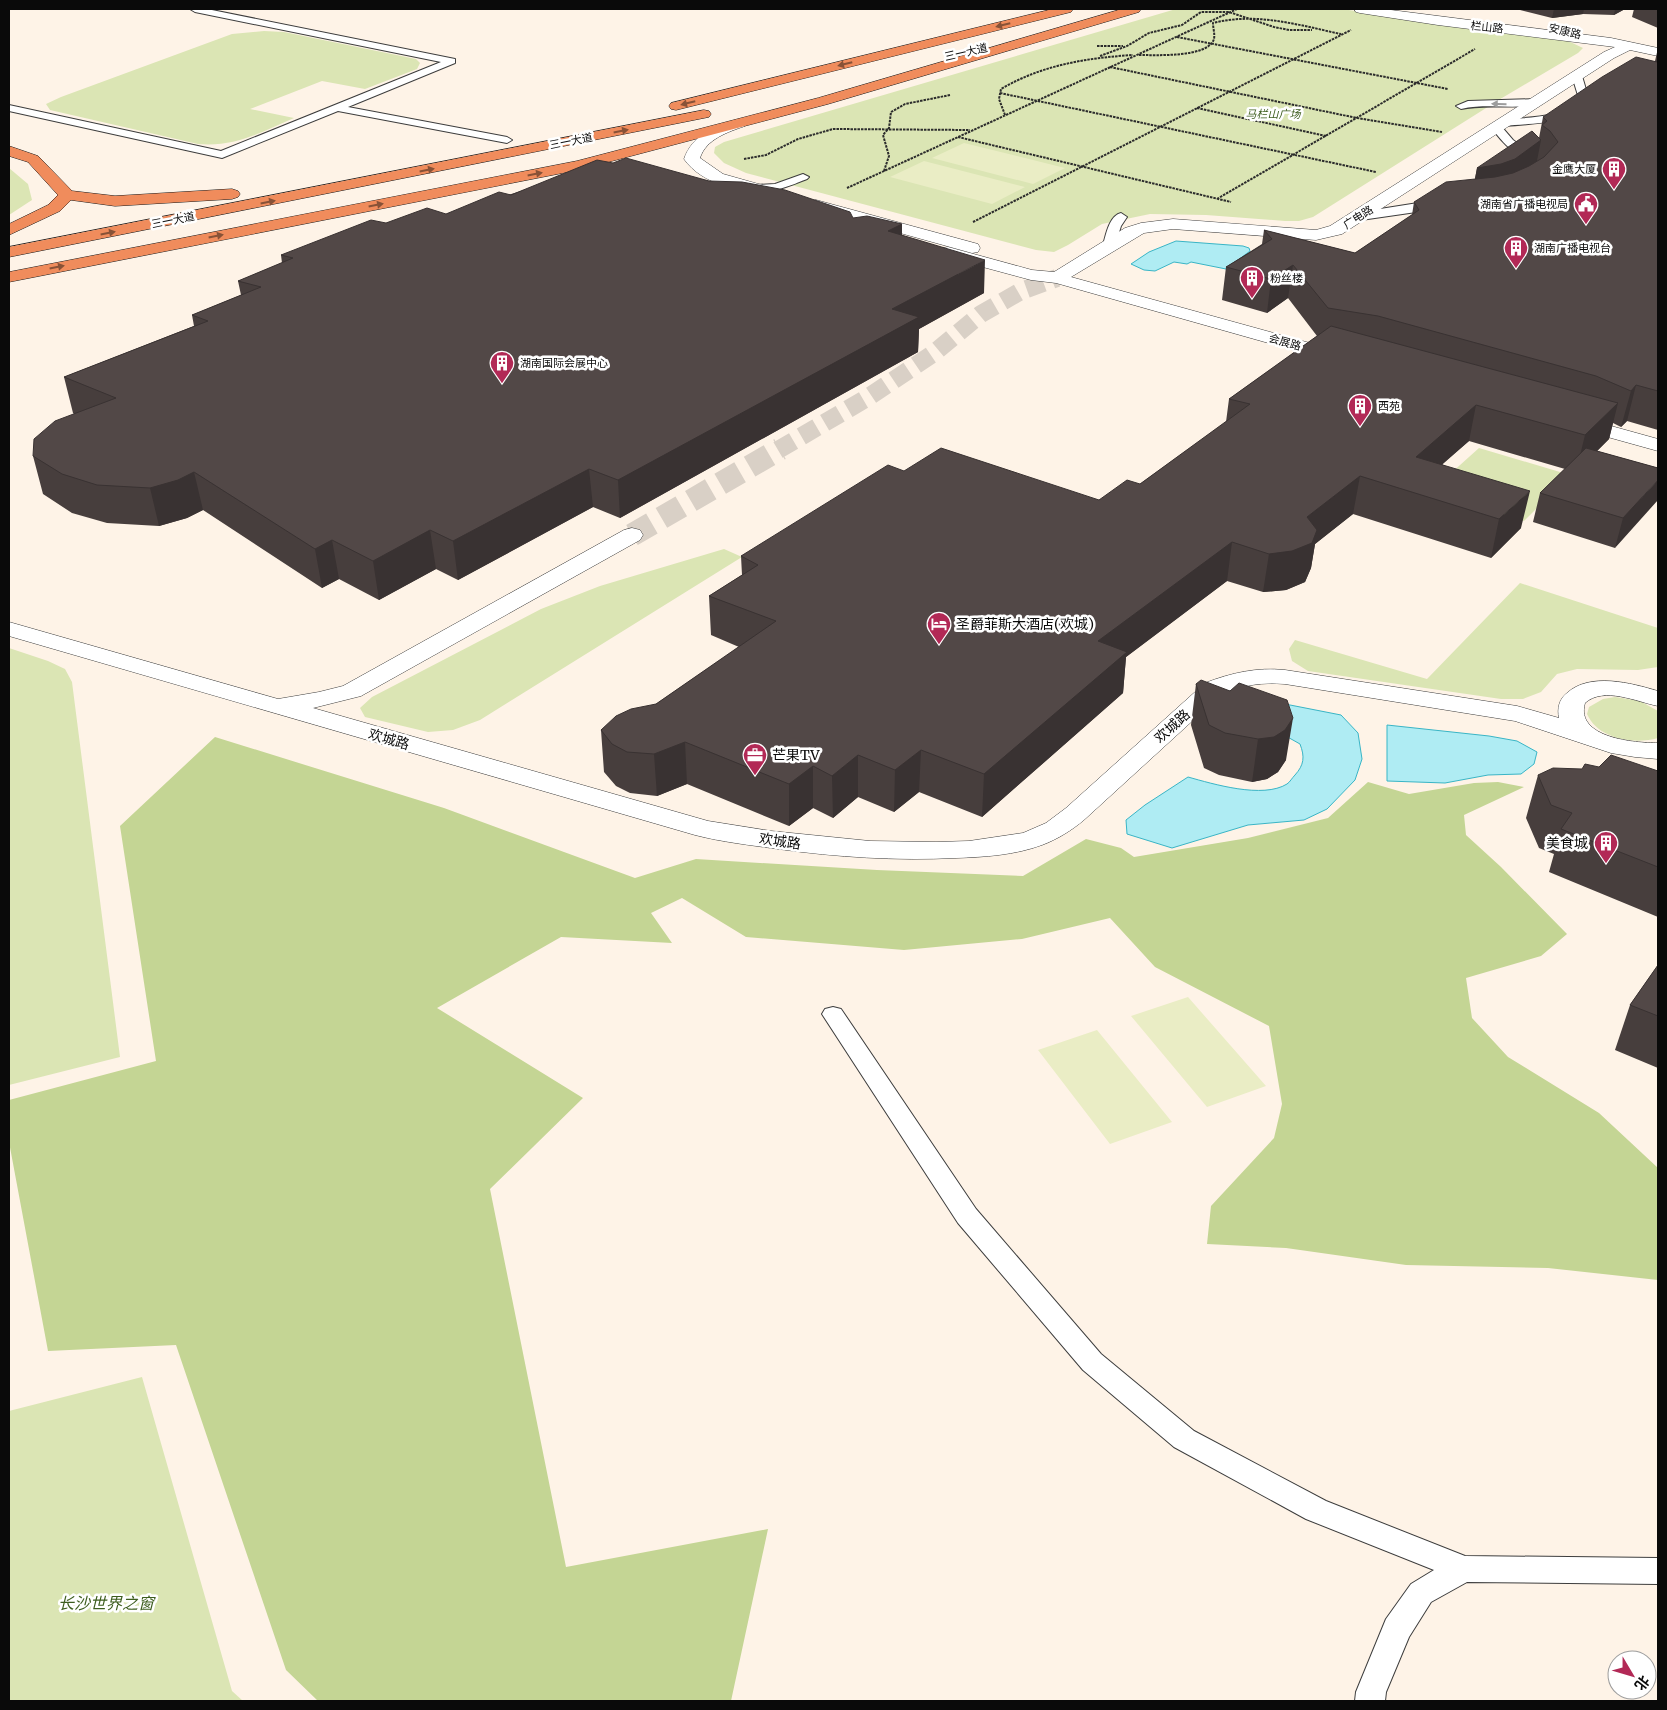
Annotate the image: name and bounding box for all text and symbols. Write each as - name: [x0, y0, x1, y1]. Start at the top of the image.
- street label: 栏山路: [1470, 18, 1504, 36]
- street label: 安康路: [1547, 20, 1583, 42]
- one-way arrow: [996, 21, 1011, 29]
- street label: 三一大道: [943, 40, 989, 64]
- one-way arrow: [838, 60, 853, 68]
- one-way arrow: [680, 100, 695, 108]
- one-way arrow: [1491, 100, 1507, 108]
- park label: 马栏山广场: [1246, 107, 1301, 121]
- one-way arrow: [613, 127, 629, 135]
- street label: 三一大道: [548, 130, 594, 152]
- building icon: 金鹰大厦: [1601, 156, 1627, 190]
- place label: 金鹰大厦: [1552, 162, 1596, 176]
- one-way arrow: [419, 165, 435, 173]
- one-way arrow: [528, 170, 543, 178]
- public building icon: 湖南省广播电视局: [1573, 191, 1599, 225]
- one-way arrow: [260, 197, 276, 205]
- place label: 湖南省广播电视局: [1480, 197, 1568, 211]
- one-way arrow: [368, 201, 384, 209]
- street label: 广电路: [1340, 202, 1376, 232]
- street label: 三一大道: [150, 209, 196, 231]
- one-way arrow: [101, 229, 117, 237]
- one-way arrow: [209, 232, 225, 240]
- building icon: 湖南广播电视台: [1503, 235, 1529, 269]
- place label: 湖南广播电视台: [1534, 241, 1611, 255]
- one-way arrow: [49, 263, 65, 271]
- building icon: 粉丝楼: [1239, 265, 1265, 299]
- place label: 粉丝楼: [1270, 271, 1303, 285]
- street label: 会展路: [1267, 331, 1303, 353]
- building icon: 湖南国际会展中心: [489, 350, 515, 384]
- place label: 湖南国际会展中心: [520, 356, 608, 370]
- building icon: 西苑: [1347, 393, 1373, 427]
- place label: 西苑: [1378, 399, 1400, 413]
- hotel icon: 圣爵菲斯大酒店(欢城): [926, 611, 952, 645]
- place label: 圣爵菲斯大酒店(欢城): [956, 615, 1094, 633]
- street label: 欢城路: [1150, 705, 1194, 747]
- street label: 欢城路: [366, 725, 412, 753]
- office icon: 芒果TV: [742, 742, 768, 776]
- place label: 芒果TV: [772, 746, 820, 764]
- street label: 欢城路: [758, 829, 802, 853]
- building icon: 美食城: [1593, 830, 1619, 864]
- place label: 美食城: [1546, 834, 1588, 852]
- park label: 长沙世界之窗: [58, 1593, 156, 1613]
- north arrow: [1607, 1650, 1657, 1700]
- text: 北: [1631, 1672, 1654, 1694]

